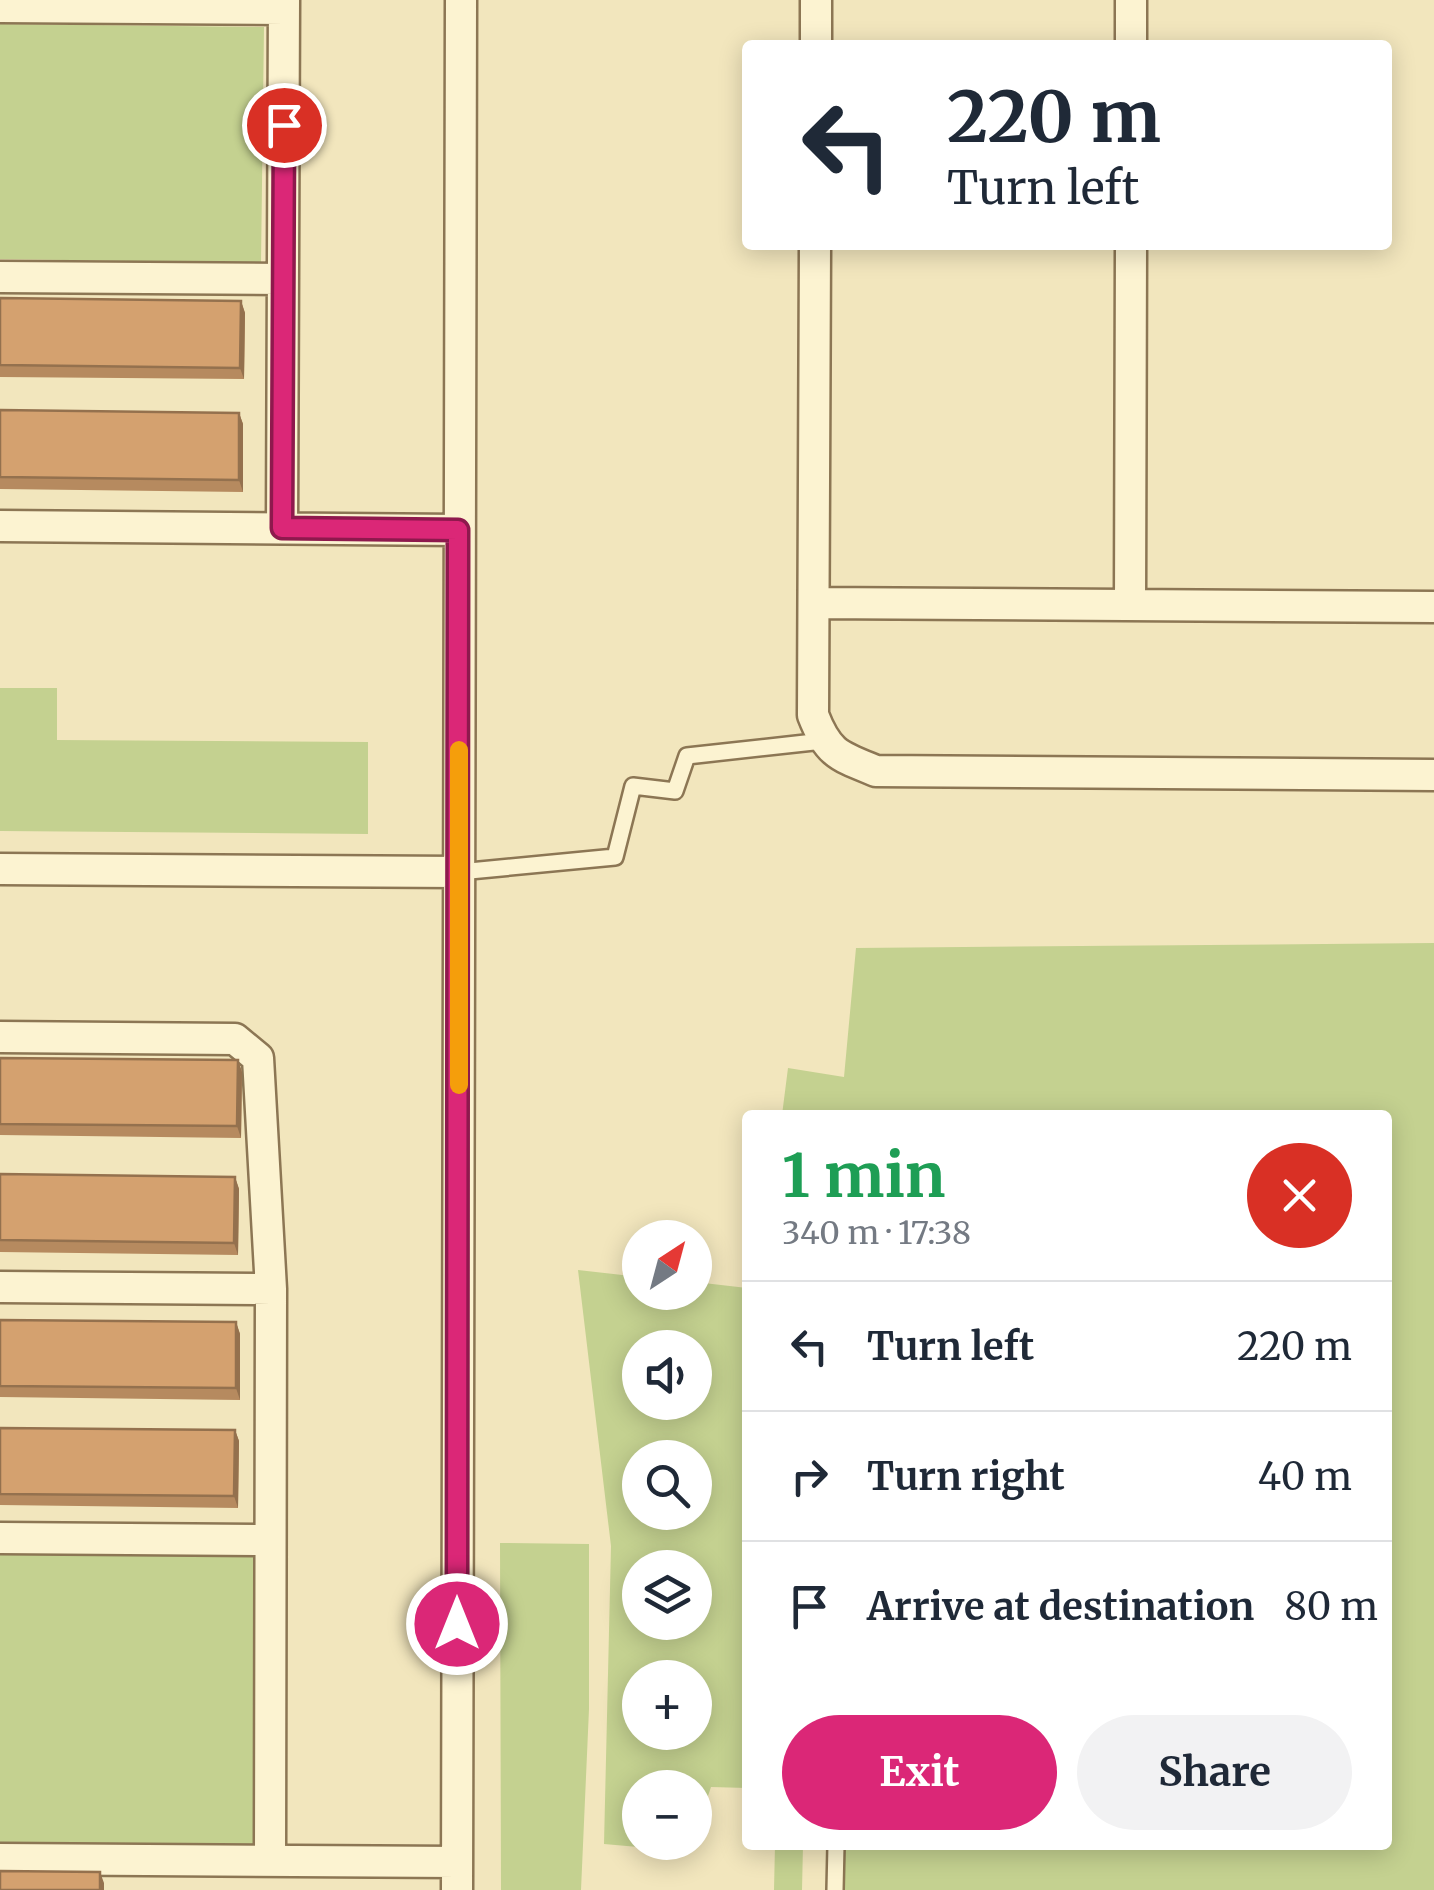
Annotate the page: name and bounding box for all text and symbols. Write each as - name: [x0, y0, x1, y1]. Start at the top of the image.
- text: 220 m: [947, 73, 1161, 161]
- icon: left: [782, 80, 912, 210]
- pin: [242, 83, 327, 168]
- icon: arrive: [257, 98, 312, 153]
- text: Turn left: [947, 160, 1139, 216]
- text: 1 min: [782, 1138, 945, 1213]
- button: close: [1247, 1143, 1352, 1248]
- text: 340 m · 17:38: [782, 1213, 971, 1253]
- north arrow: [622, 1220, 712, 1310]
- map controls: [622, 1220, 712, 1860]
- icon: left: [782, 1319, 837, 1374]
- text: Turn left: [867, 1323, 1034, 1370]
- text: 220 m: [1237, 1323, 1352, 1370]
- button: sound: [622, 1330, 712, 1420]
- button: search: [622, 1440, 712, 1530]
- icon: right: [782, 1449, 837, 1504]
- text: Turn right: [867, 1453, 1065, 1500]
- text: 40 m: [1258, 1453, 1352, 1500]
- button: layers: [622, 1550, 712, 1640]
- position arrow: [405, 1572, 509, 1676]
- icon: arrive: [782, 1579, 837, 1634]
- text: Arrive at destination: [867, 1583, 1254, 1630]
- text: 80 m: [1284, 1583, 1378, 1630]
- button: +: [622, 1660, 712, 1750]
- button: Exit: [782, 1715, 1057, 1830]
- button: Share: [1077, 1715, 1352, 1830]
- button: −: [622, 1770, 712, 1860]

